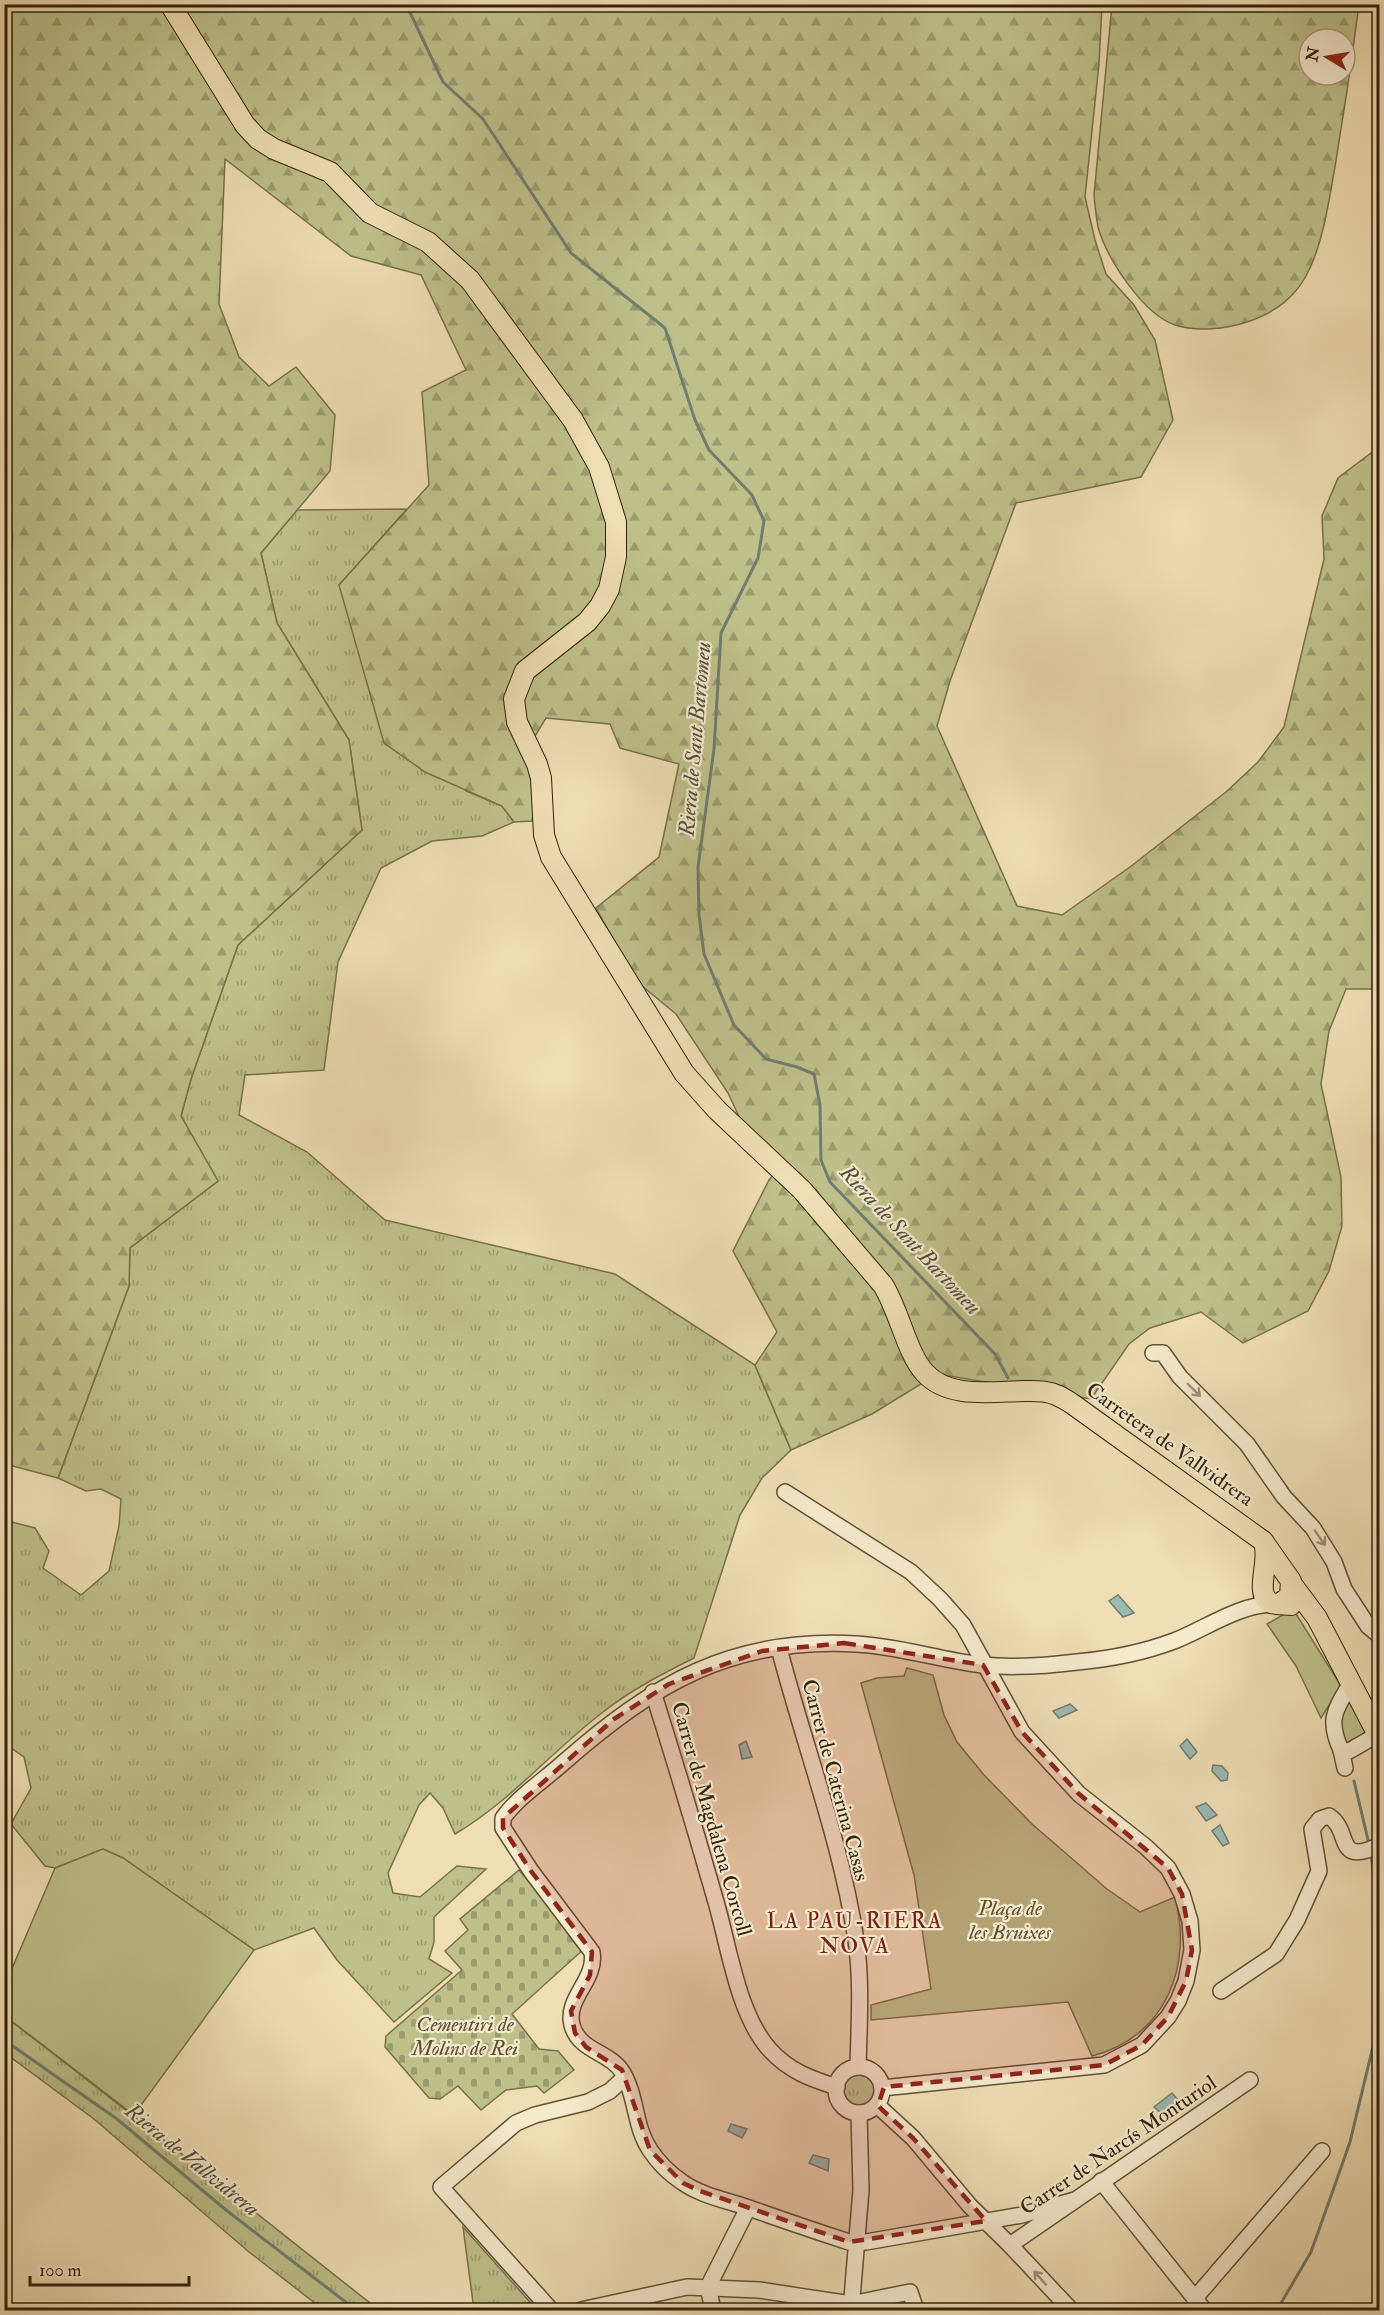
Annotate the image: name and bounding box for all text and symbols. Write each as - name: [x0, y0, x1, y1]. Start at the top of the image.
- north arrow: [1297, 27, 1357, 87]
- text: N: [1302, 45, 1325, 64]
- water label: Riera de Sant Bartomeu: [672, 641, 717, 838]
- water label: Riera de Sant Bartomeu: [833, 1158, 987, 1321]
- street label: Carretera de Vallvidrera: [1081, 1376, 1259, 1513]
- one-way arrow: [1186, 1383, 1201, 1398]
- one-way arrow: [1314, 1529, 1326, 1545]
- street label: Carrer de Caterina Casas: [796, 1676, 875, 1884]
- street label: Carrer de Magdalena Corcoll: [665, 1699, 758, 1940]
- park label: Plaça de les Bruixes: [968, 1895, 1052, 1946]
- district label: LA PAU-RIERA NOVA: [767, 1907, 943, 1960]
- park label: Cementiri de Molins de Rei: [410, 2011, 518, 2062]
- street label: Carrer de Narcís Monturiol: [1015, 2069, 1222, 2221]
- water label: Riera de Vallvidrera: [119, 2096, 265, 2223]
- scale bar: [30, 2249, 189, 2287]
- text: 100 m: [39, 2259, 82, 2282]
- one-way arrow: [1033, 2271, 1047, 2286]

